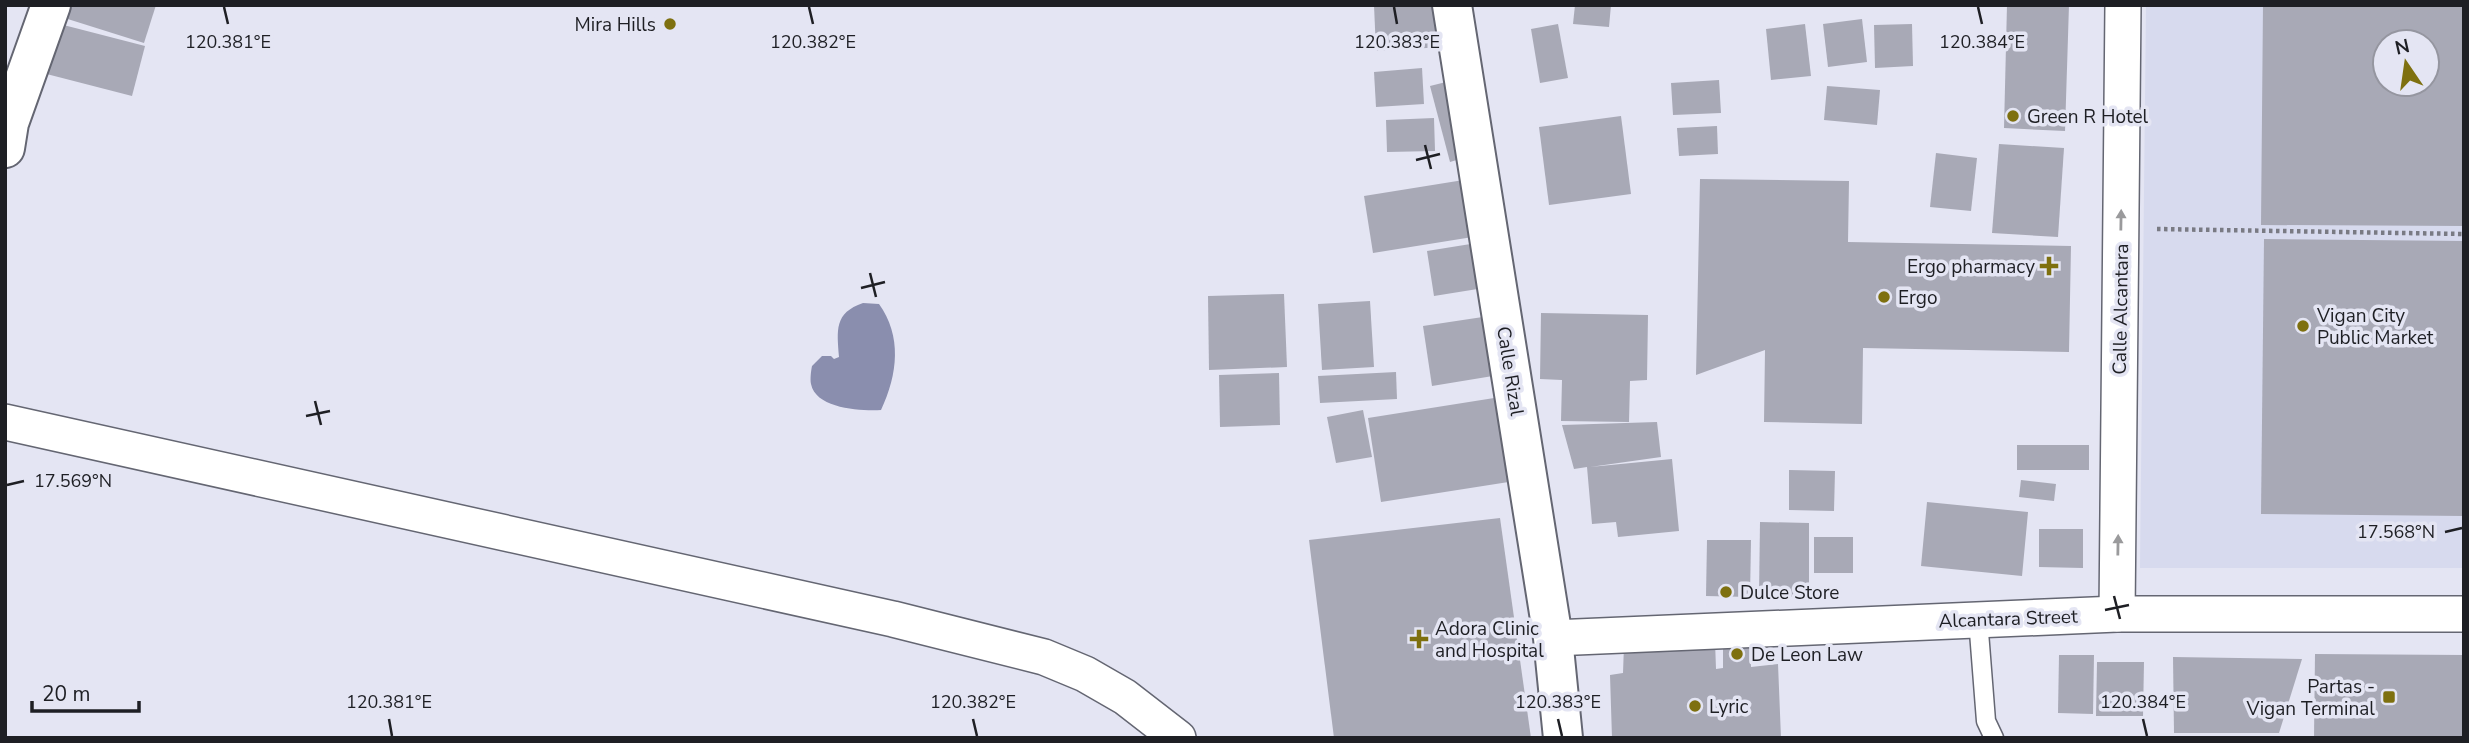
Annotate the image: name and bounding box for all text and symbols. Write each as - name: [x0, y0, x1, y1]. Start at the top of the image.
- place label: Mira Hills: [575, 12, 656, 38]
- marker: Mira Hills: [662, 16, 678, 32]
- north arrow: [2371, 28, 2441, 98]
- text: 120.381°E: [185, 30, 271, 54]
- text: 120.382°E: [770, 30, 856, 54]
- text: 120.383°E: [1354, 30, 1440, 54]
- text: 120.384°E: [1939, 30, 2025, 54]
- text: N: [2393, 33, 2412, 62]
- place label: Green R Hotel: [2027, 104, 2149, 130]
- marker: Green R Hotel: [2005, 108, 2021, 124]
- one-way arrow: [2115, 209, 2127, 231]
- street label: Calle Alcantara: [2107, 243, 2135, 375]
- place label: Ergo pharmacy: [1907, 254, 2035, 280]
- marker: Ergo pharmacy: [2041, 258, 2057, 274]
- place label: Ergo: [1898, 285, 1937, 311]
- marker: Ergo: [1876, 289, 1892, 305]
- place label: Vigan City Public Market: [2316, 303, 2434, 351]
- marker: Vigan City Public Market: [2295, 318, 2311, 334]
- street label: Calle Rizal: [1490, 325, 1530, 418]
- text: 17.569°N: [34, 469, 112, 493]
- text: 17.568°N: [2357, 520, 2435, 544]
- one-way arrow: [2112, 534, 2124, 556]
- place label: Dulce Store: [1740, 580, 1839, 606]
- marker: Dulce Store: [1718, 584, 1734, 600]
- street label: Alcantara Street: [1938, 604, 2078, 634]
- place label: Adora Clinic and Hospital: [1435, 616, 1544, 664]
- marker: Adora Clinic and Hospital: [1409, 629, 1429, 649]
- place label: De Leon Law: [1751, 642, 1863, 668]
- marker: De Leon Law: [1729, 646, 1745, 662]
- scale bar: [32, 670, 138, 714]
- place label: Partas - Vigan Terminal: [2246, 674, 2375, 722]
- text: 20 m: [42, 680, 91, 708]
- marker: Partas - Vigan Terminal: [2381, 689, 2397, 705]
- text: 120.381°E: [346, 690, 432, 714]
- text: 120.382°E: [930, 690, 1016, 714]
- text: 120.383°E: [1515, 690, 1601, 714]
- text: 120.384°E: [2100, 690, 2186, 714]
- place label: Lyric: [1709, 694, 1748, 720]
- marker: Lyric: [1687, 698, 1703, 714]

